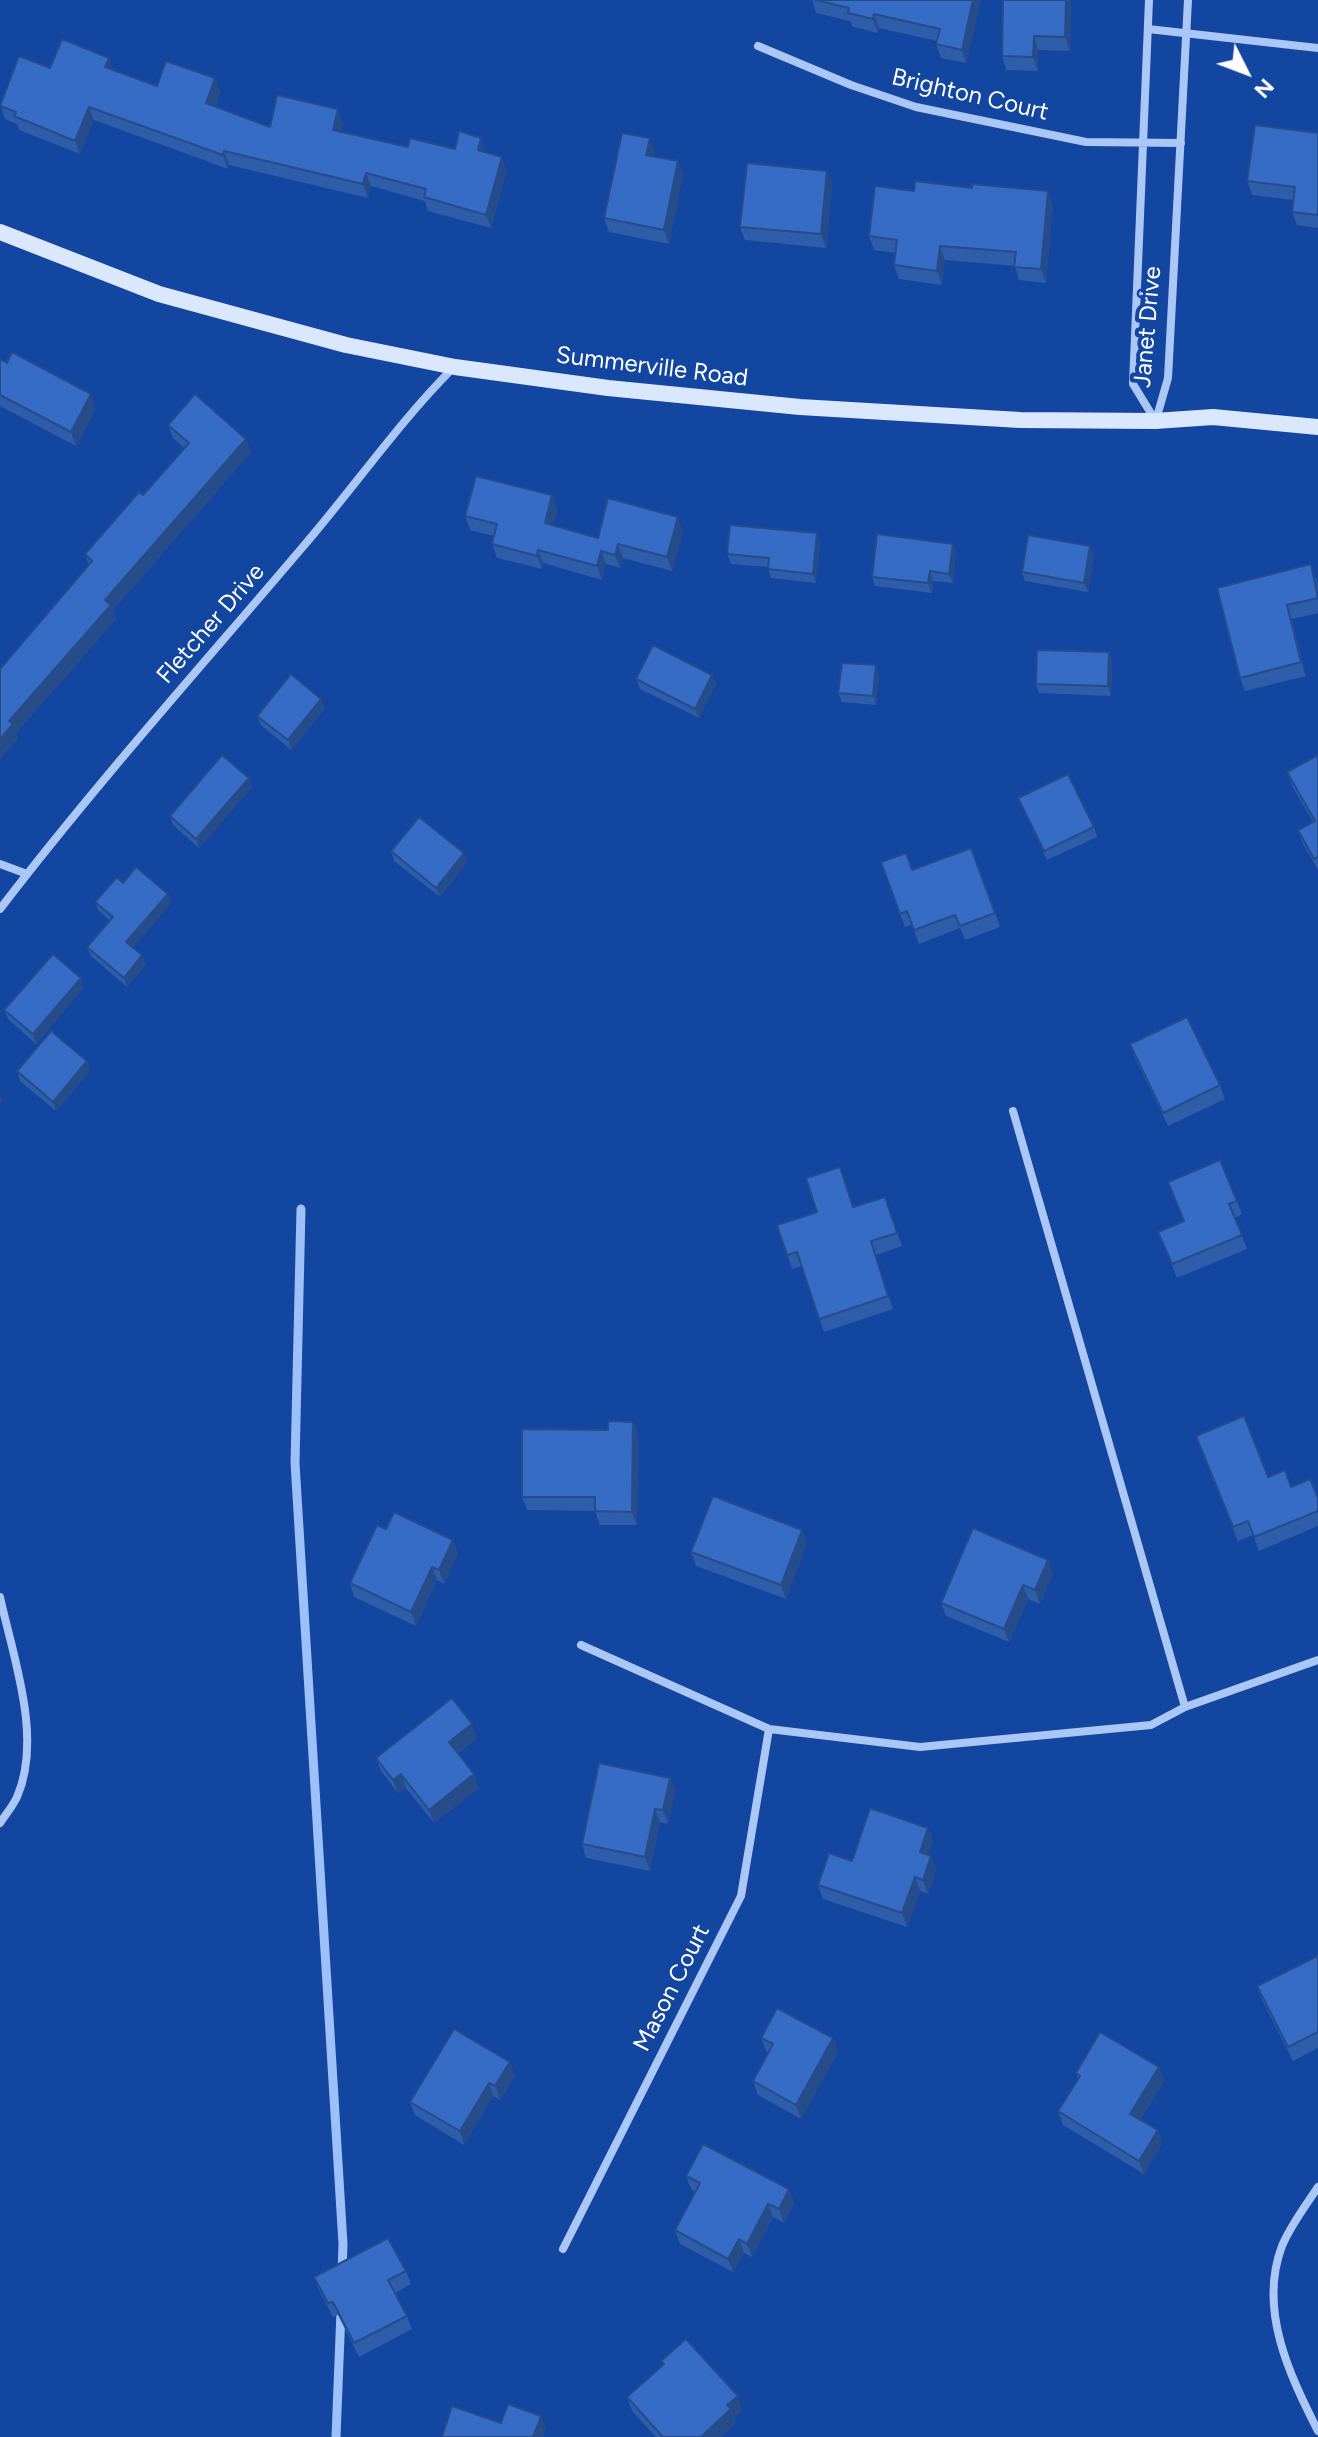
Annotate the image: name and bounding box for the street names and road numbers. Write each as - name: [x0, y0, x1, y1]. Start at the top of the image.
- street label: Brighton Court: [889, 63, 1051, 127]
- street label: Janet Drive: [1128, 265, 1168, 389]
- street label: Summerville Road: [554, 341, 750, 393]
- street label: Fletcher Drive: [151, 558, 271, 690]
- street label: Mason Court: [628, 1920, 716, 2056]

